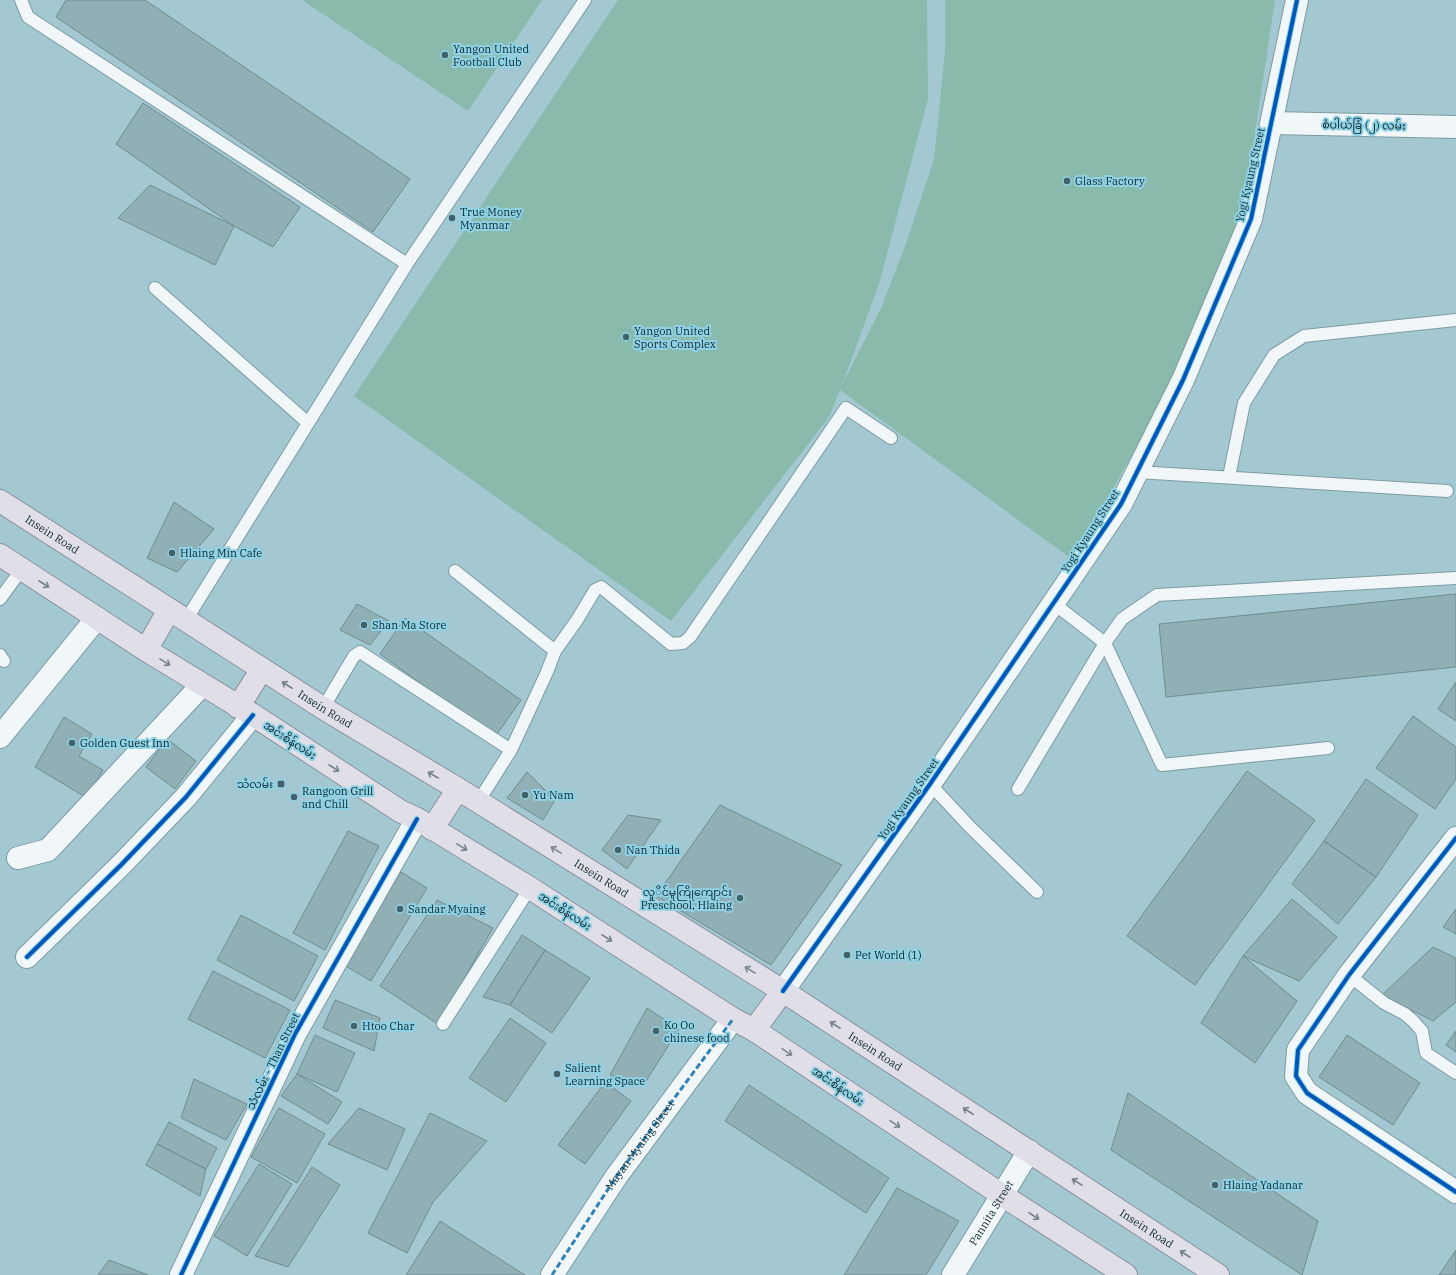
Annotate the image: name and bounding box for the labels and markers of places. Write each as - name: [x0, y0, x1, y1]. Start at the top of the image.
- place label: Yangon United Football Club: [453, 42, 529, 69]
- marker: Yangon United Football Club: [440, 50, 450, 60]
- place label: Glass Factory: [1075, 174, 1145, 188]
- marker: Glass Factory: [1062, 176, 1072, 186]
- place label: True Money Myanmar: [460, 205, 522, 232]
- marker: True Money Myanmar: [447, 213, 457, 223]
- place label: Yangon United Sports Complex: [634, 324, 716, 351]
- marker: Yangon United Sports Complex: [621, 332, 631, 342]
- place label: Hlaing Min Cafe: [180, 546, 262, 560]
- marker: Hlaing Min Cafe: [167, 548, 177, 558]
- place label: Shan Ma Store: [372, 618, 446, 632]
- marker: Shan Ma Store: [359, 620, 369, 630]
- place label: Golden Guest Inn: [80, 736, 170, 750]
- marker: Golden Guest Inn: [67, 738, 77, 748]
- place label: သံလမ်း: [237, 777, 273, 791]
- marker: သံလမ်း: [276, 779, 286, 789]
- place label: Rangoon Grill and Chill: [302, 784, 373, 811]
- place label: Yu Nam: [533, 788, 574, 802]
- marker: Yu Nam: [520, 790, 530, 800]
- marker: Rangoon Grill and Chill: [289, 792, 299, 802]
- place label: Nan Thida: [626, 843, 680, 857]
- marker: Nan Thida: [613, 845, 623, 855]
- place label: လှုိင်မူကြိုကျောင်း Preschool, Hlaing: [641, 885, 732, 912]
- marker: လှုိင်မူကြိုကျောင်း Preschool, Hlaing: [735, 893, 745, 903]
- place label: Sandar Myaing: [408, 902, 485, 916]
- marker: Sandar Myaing: [395, 904, 405, 914]
- place label: Pet World (1): [855, 948, 922, 962]
- marker: Pet World (1): [842, 950, 852, 960]
- place label: Ko Oo chinese food: [664, 1018, 730, 1045]
- place label: Htoo Char: [362, 1019, 415, 1033]
- marker: Htoo Char: [349, 1021, 359, 1031]
- marker: Ko Oo chinese food: [651, 1026, 661, 1036]
- place label: Salient Learning Space: [565, 1061, 645, 1088]
- marker: Salient Learning Space: [552, 1069, 562, 1079]
- place label: Hlaing Yadanar: [1223, 1178, 1303, 1192]
- marker: Hlaing Yadanar: [1210, 1180, 1220, 1190]

